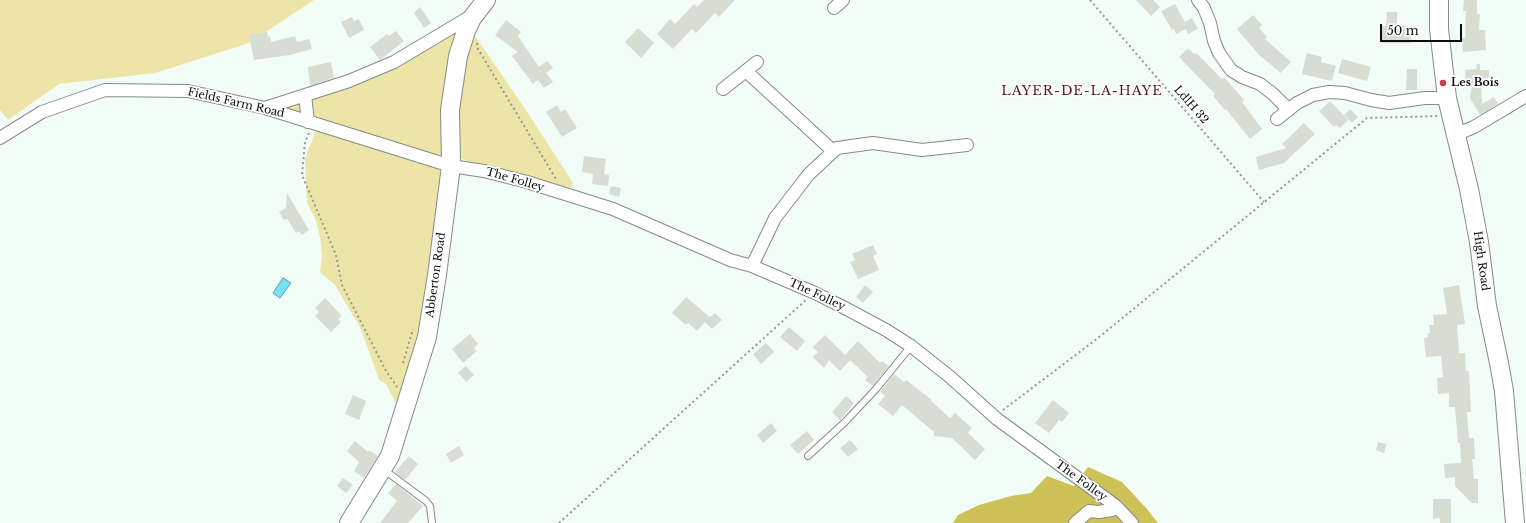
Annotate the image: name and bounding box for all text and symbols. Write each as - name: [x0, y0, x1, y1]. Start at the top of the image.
- scale bar: [1382, 16, 1464, 42]
- text: 50 m: [1387, 23, 1419, 38]
- place label: Les Bois: [1451, 76, 1499, 90]
- marker: Les Bois: [1438, 78, 1448, 88]
- district label: LAYER-DE-LA-HAYE: [1001, 83, 1163, 99]
- street label: LdlH 32: [1171, 83, 1211, 127]
- street label: Fields Farm Road: [186, 85, 286, 121]
- street label: The Folley: [484, 165, 546, 195]
- street label: High Road: [1470, 230, 1492, 292]
- street label: Abberton Road: [423, 232, 449, 318]
- street label: The Folley: [787, 276, 847, 314]
- street label: The Folley: [1053, 458, 1109, 504]

